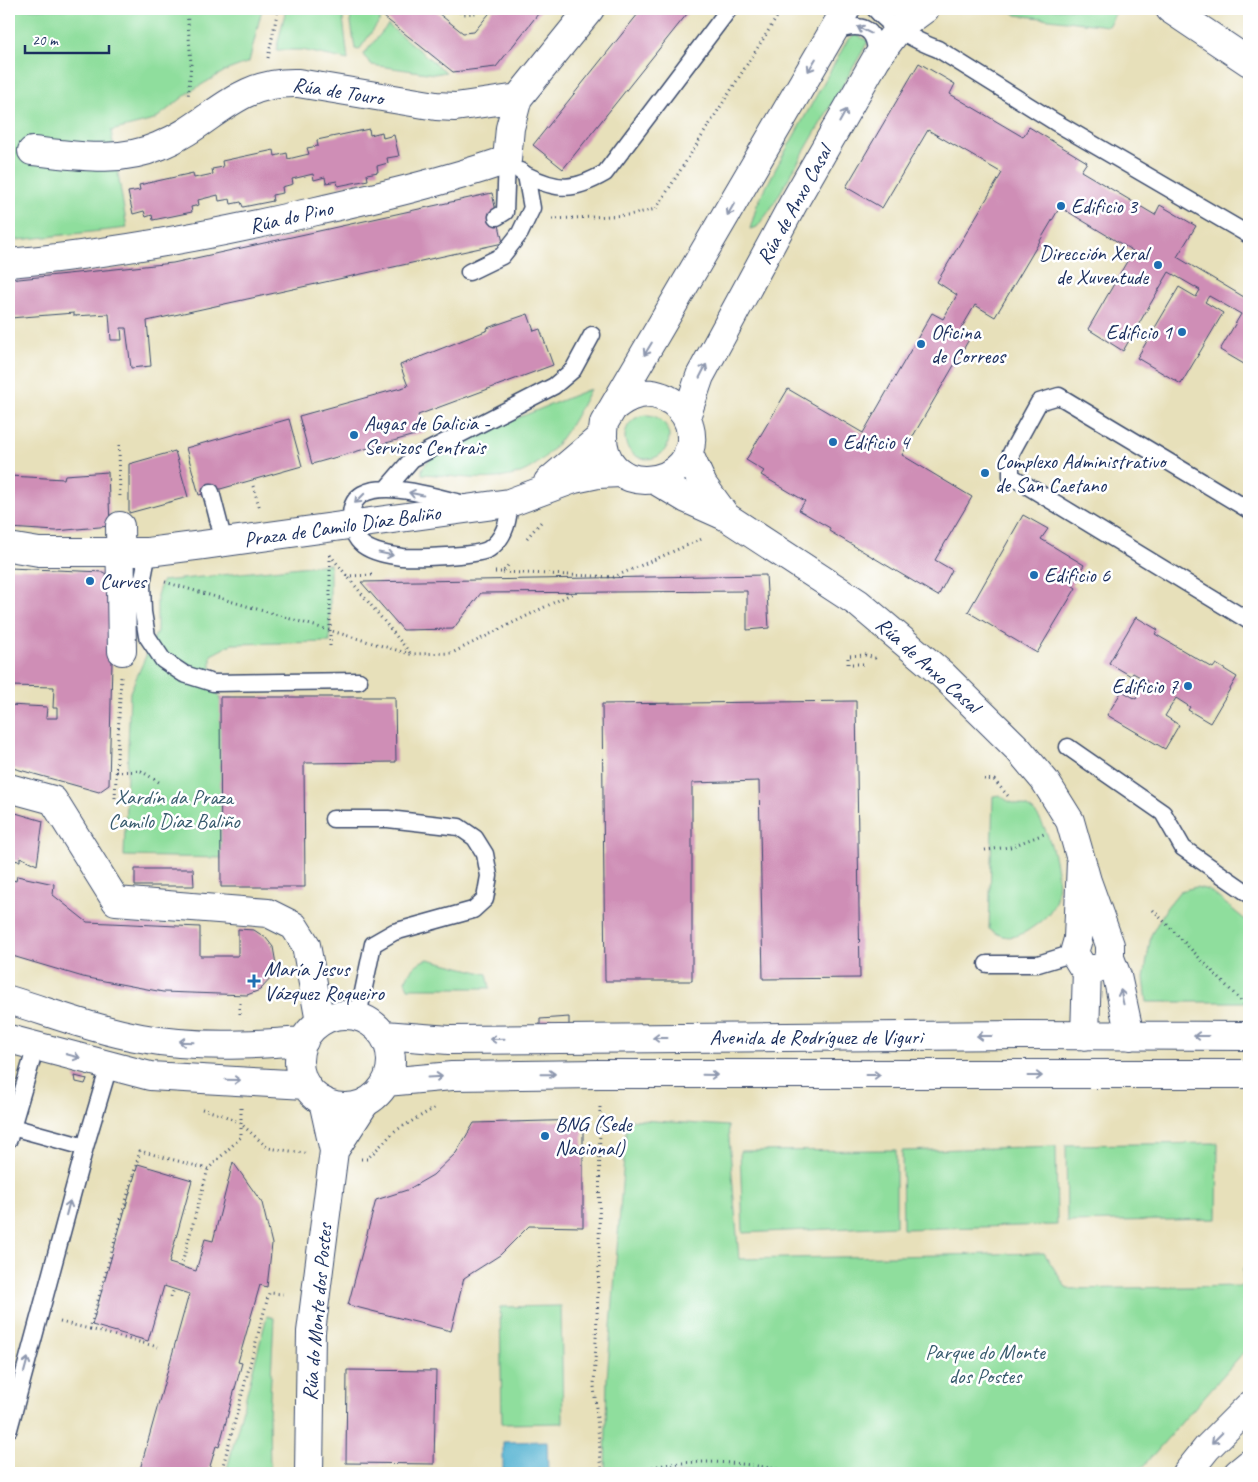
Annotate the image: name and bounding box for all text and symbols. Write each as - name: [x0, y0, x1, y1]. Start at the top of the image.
- scale bar: [25, 22, 109, 54]
- one-way arrow: [857, 25, 872, 35]
- text: 20 m: [32, 31, 59, 50]
- one-way arrow: [806, 58, 816, 72]
- street label: Rúa de Touro: [291, 71, 388, 111]
- one-way arrow: [839, 109, 849, 123]
- street label: Rúa de Anxo Casal: [751, 138, 839, 269]
- place label: Edificio 3: [1071, 193, 1139, 219]
- street label: Rúa do Pino: [247, 194, 337, 239]
- marker: Edificio 3: [1055, 200, 1067, 212]
- one-way arrow: [725, 201, 735, 216]
- place label: Dirección Xeral de Xuventude: [1039, 240, 1151, 290]
- marker: Dirección Xeral de Xuventude: [1152, 259, 1164, 271]
- place label: Oficina de Correos: [931, 319, 1007, 369]
- place label: Edificio 1: [1106, 319, 1174, 345]
- marker: Edificio 1: [1176, 326, 1188, 338]
- marker: Oficina de Correos: [915, 338, 927, 350]
- one-way arrow: [642, 341, 652, 355]
- one-way arrow: [699, 364, 708, 379]
- place label: Augas de Galicia - Servizos Centrais: [364, 410, 491, 460]
- marker: Augas de Galicia - Servizos Centrais: [348, 429, 360, 441]
- place label: Edificio 4: [843, 429, 912, 455]
- marker: Edificio 4: [827, 436, 839, 448]
- place label: Complexo Administrativo de San Caetano: [995, 448, 1168, 498]
- marker: Complexo Administrativo de San Caetano: [979, 467, 991, 479]
- one-way arrow: [409, 489, 425, 498]
- one-way arrow: [354, 492, 366, 504]
- street label: Praza de Camilo Díaz Baliño: [242, 499, 443, 553]
- one-way arrow: [378, 549, 394, 559]
- place label: Edificio 6: [1044, 562, 1111, 588]
- place label: Curves: [100, 568, 148, 594]
- marker: Edificio 6: [1028, 569, 1040, 581]
- marker: Curves: [84, 575, 96, 587]
- street label: Rúa de Anxo Casal: [870, 611, 988, 721]
- place label: Edificio 7: [1112, 673, 1180, 699]
- marker: Edificio 7: [1182, 680, 1194, 692]
- park label: Xardín da Praza Camilo Díaz Baliño: [108, 784, 241, 834]
- place label: María Jesus Vázquez Roqueiro: [264, 956, 386, 1006]
- marker: María Jesus Vázquez Roqueiro: [248, 975, 260, 987]
- one-way arrow: [1116, 989, 1126, 1005]
- street label: Avenida de Rodríguez de Viguri: [710, 1024, 925, 1050]
- one-way arrow: [976, 1031, 992, 1041]
- one-way arrow: [1193, 1031, 1209, 1041]
- one-way arrow: [652, 1033, 668, 1043]
- one-way arrow: [490, 1034, 506, 1044]
- one-way arrow: [178, 1037, 194, 1047]
- one-way arrow: [64, 1052, 80, 1061]
- one-way arrow: [539, 1069, 555, 1079]
- one-way arrow: [702, 1070, 718, 1080]
- one-way arrow: [864, 1070, 880, 1080]
- one-way arrow: [1027, 1071, 1043, 1080]
- one-way arrow: [426, 1072, 442, 1081]
- one-way arrow: [224, 1075, 240, 1085]
- place label: BNG (Sede Nacional): [555, 1111, 633, 1161]
- marker: BNG (Sede Nacional): [539, 1130, 551, 1142]
- one-way arrow: [64, 1200, 73, 1216]
- street label: Rúa do Monte dos Postes: [296, 1221, 338, 1402]
- park label: Parque do Monte dos Postes: [925, 1339, 1046, 1389]
- one-way arrow: [22, 1357, 31, 1373]
- one-way arrow: [1211, 1432, 1223, 1444]

